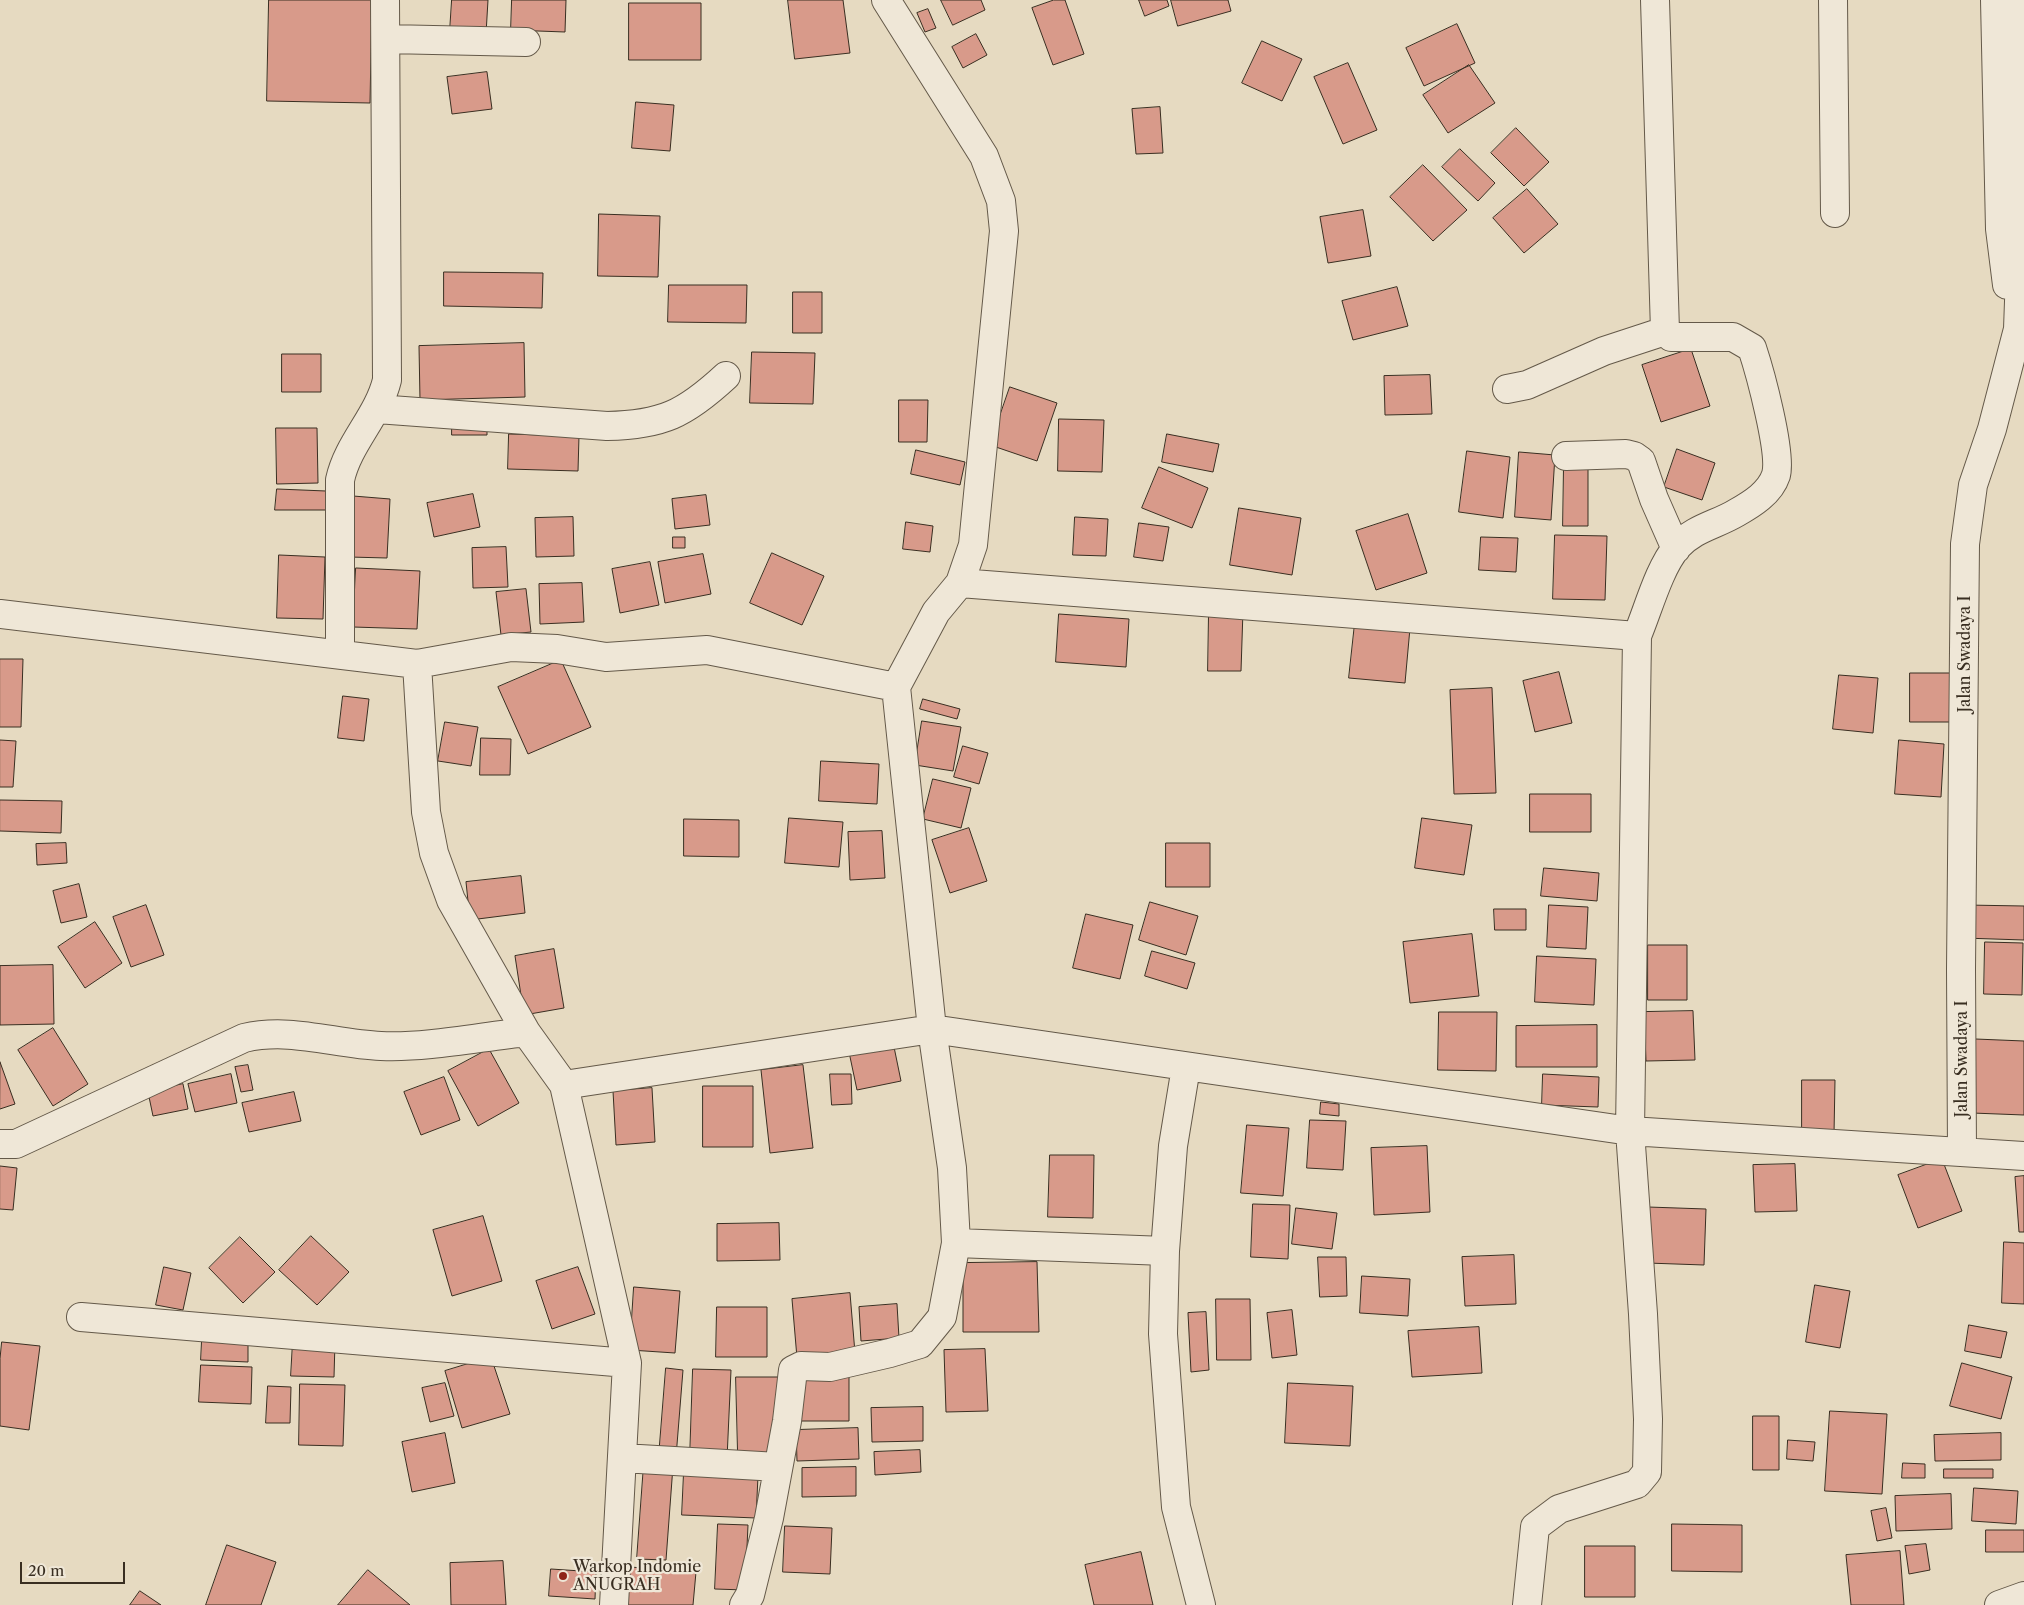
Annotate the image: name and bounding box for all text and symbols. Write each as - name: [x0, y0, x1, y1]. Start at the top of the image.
- street label: Jalan Swadaya I: [1955, 595, 1975, 713]
- street label: Jalan Swadaya I: [1952, 1000, 1972, 1118]
- scale bar: [22, 1552, 128, 1584]
- place label: Warkop Indomie ANUGRAH: [573, 1557, 701, 1595]
- text: 20 m: [28, 1561, 64, 1580]
- marker: Warkop Indomie ANUGRAH: [557, 1570, 569, 1582]

